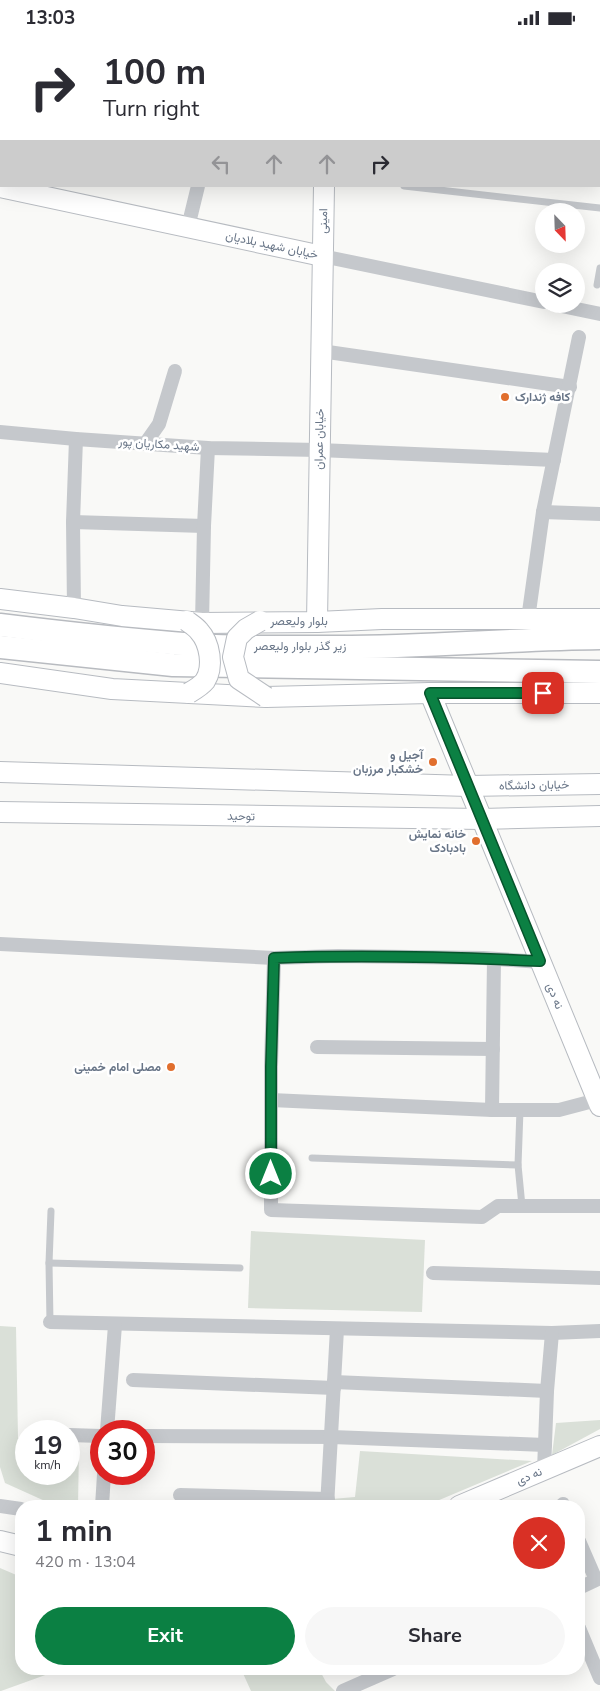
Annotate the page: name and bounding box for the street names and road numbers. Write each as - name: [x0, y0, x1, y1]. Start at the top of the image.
- street label: امینی: [315, 208, 331, 234]
- street label: خیابان شهید بلادیان: [224, 227, 320, 263]
- street label: خیابان عمران: [310, 408, 328, 470]
- street label: شهید مکاریان پور: [117, 433, 200, 455]
- street label: بلوار ولیعصر: [269, 613, 328, 629]
- street label: زیر گذر بلوار ولیعصر: [253, 638, 346, 654]
- street label: خیابان دانشگاه: [499, 776, 569, 794]
- street label: توحید: [227, 808, 255, 824]
- street label: نه دی: [543, 981, 567, 1011]
- street label: نه دی: [513, 1463, 545, 1489]

